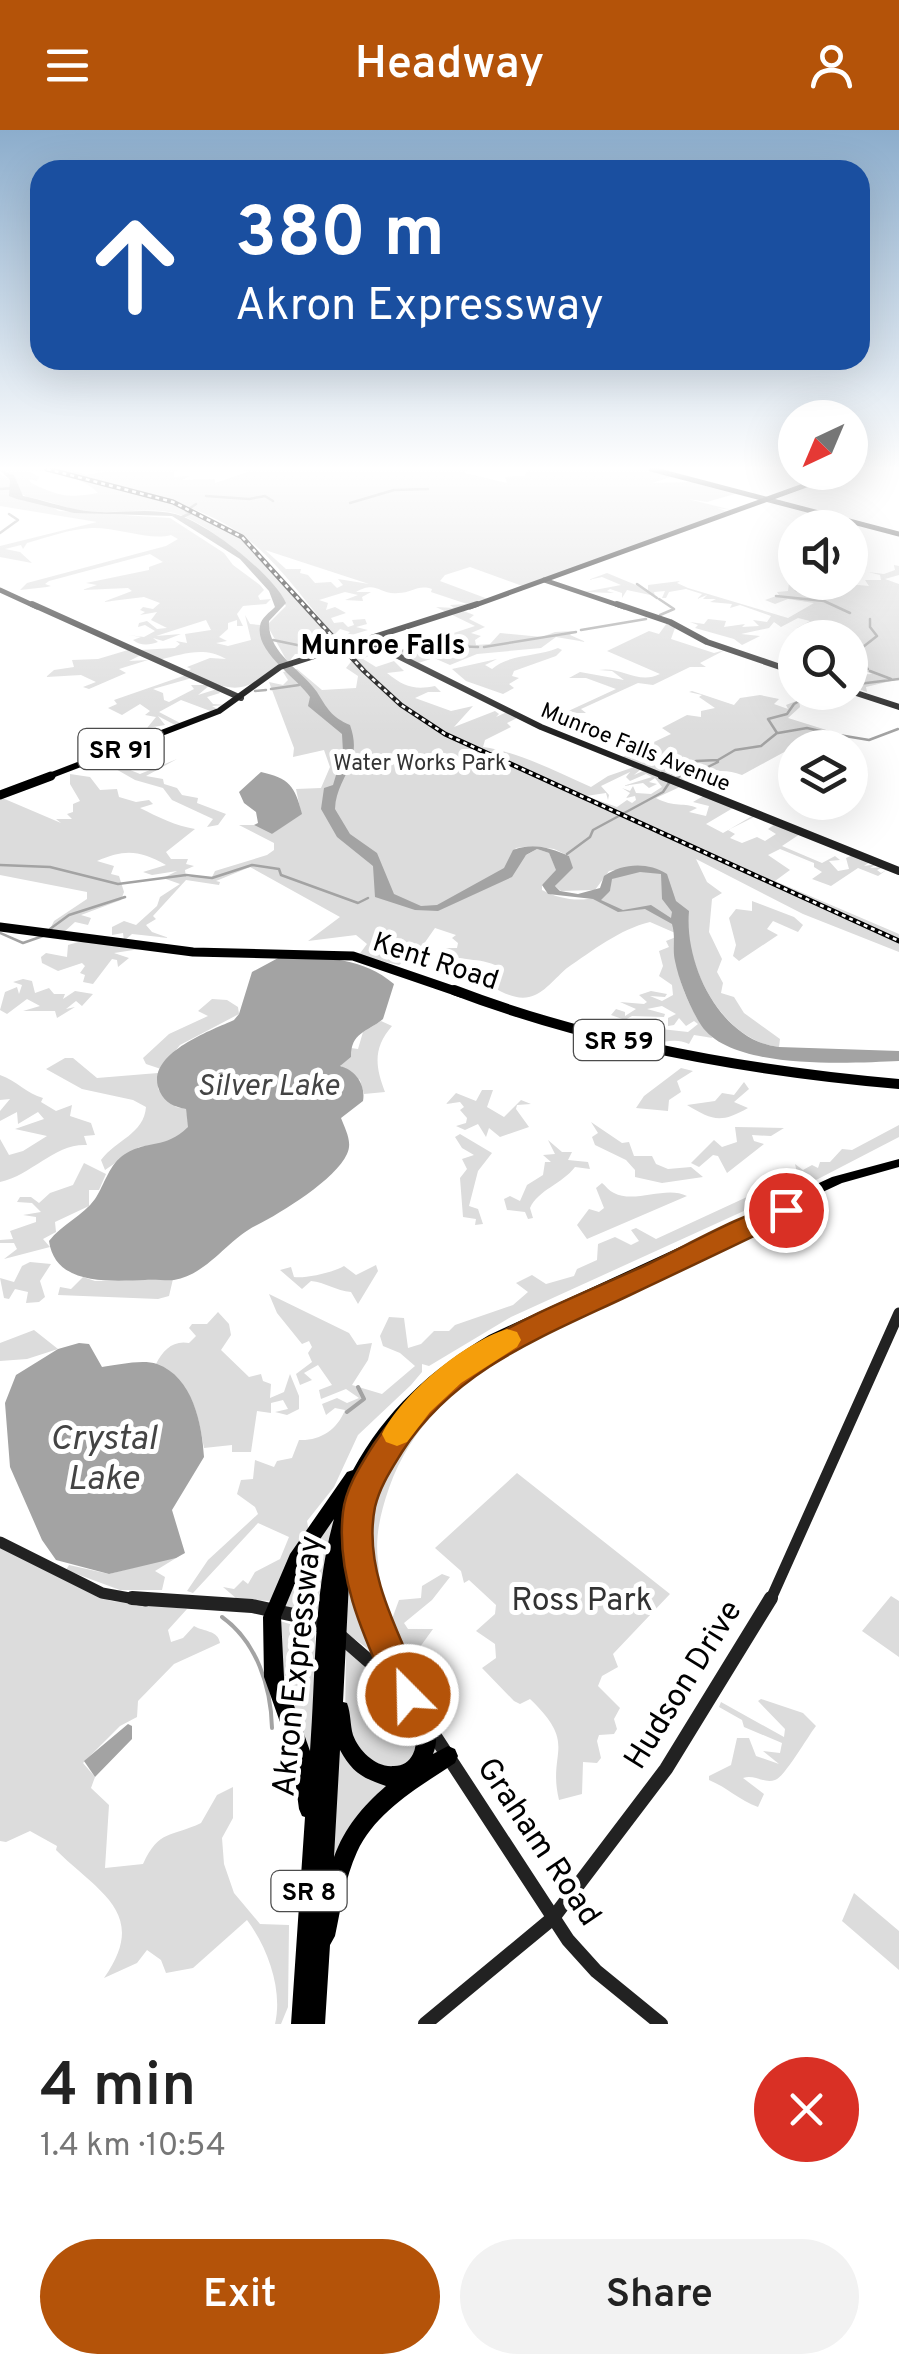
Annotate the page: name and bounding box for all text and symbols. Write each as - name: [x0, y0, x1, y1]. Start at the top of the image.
- text: Headway: [355, 37, 544, 94]
- icon: menu: [40, 38, 95, 93]
- icon: person: [804, 38, 859, 93]
- text: 380 m: [235, 192, 445, 281]
- icon: ahead: [70, 200, 200, 330]
- text: Akron Expressway: [235, 279, 604, 336]
- north arrow: [778, 400, 868, 490]
- map controls: [778, 400, 868, 820]
- button: sound: [778, 510, 868, 600]
- button: search: [778, 620, 868, 710]
- district label: Munroe Falls: [301, 629, 465, 665]
- street label: Munroe Falls Avenue: [536, 698, 734, 799]
- road number: SR 91: [78, 729, 164, 769]
- button: layers: [778, 730, 868, 820]
- park label: Water Works Park: [333, 751, 507, 778]
- street label: Kent Road: [367, 926, 503, 1000]
- road number: SR 59: [574, 1020, 664, 1060]
- water label: Silver Lake: [197, 1069, 339, 1106]
- pin: [744, 1168, 829, 1253]
- icon: arrive: [759, 1183, 814, 1238]
- water label: Crystal Lake: [50, 1418, 159, 1502]
- street label: Akron Expressway: [265, 1534, 333, 1799]
- park label: Ross Park: [511, 1582, 653, 1622]
- street label: Hudson Drive: [617, 1594, 752, 1778]
- position arrow: [356, 1643, 460, 1747]
- street label: Graham Road: [466, 1751, 609, 1935]
- road number: SR 8: [272, 1871, 346, 1911]
- text: 4 min: [40, 2051, 196, 2127]
- button: close: [754, 2057, 859, 2162]
- text: 1.4 km · 10:54: [40, 2127, 226, 2167]
- button: Exit: [40, 2239, 440, 2354]
- button: Share: [460, 2239, 859, 2354]

